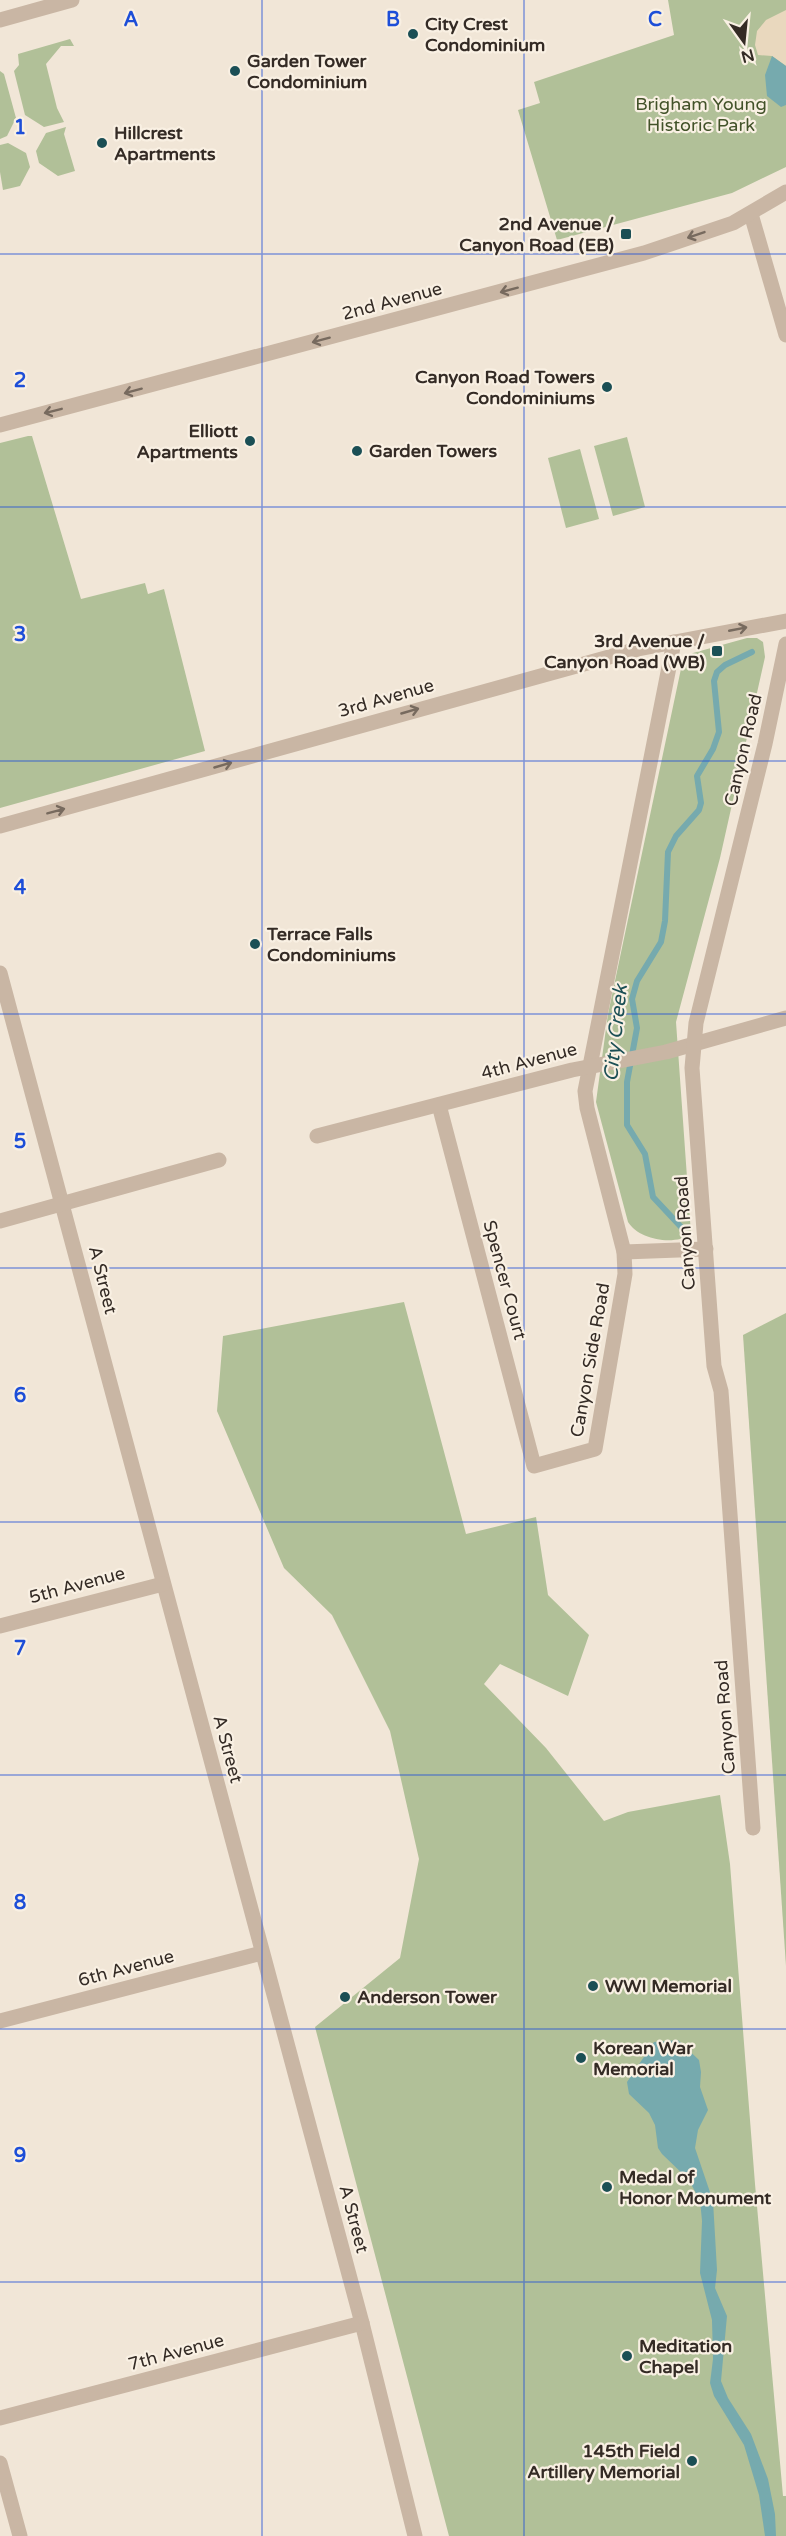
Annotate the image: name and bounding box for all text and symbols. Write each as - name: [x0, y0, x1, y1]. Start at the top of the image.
- text: A: [124, 8, 139, 32]
- text: B: [386, 8, 400, 32]
- text: C: [648, 8, 662, 32]
- north arrow: [714, 12, 774, 72]
- place label: City Crest Condominium: [425, 13, 545, 56]
- marker: City Crest Condominium: [406, 27, 420, 41]
- text: N: [739, 44, 756, 67]
- place label: Garden Tower Condominium: [247, 50, 367, 93]
- marker: Garden Tower Condominium: [228, 64, 242, 78]
- park label: Brigham Young Historic Park: [635, 93, 767, 136]
- text: 1: [14, 116, 26, 140]
- place label: Hillcrest Apartments: [114, 122, 216, 165]
- marker: Hillcrest Apartments: [95, 136, 109, 150]
- place label: 2nd Avenue / Canyon Road (EB): [459, 213, 614, 256]
- marker: 2nd Avenue / Canyon Road (EB): [619, 227, 633, 241]
- one-way arrow: [688, 231, 706, 242]
- street label: 2nd Avenue: [340, 277, 444, 325]
- one-way arrow: [500, 284, 519, 296]
- one-way arrow: [312, 335, 331, 346]
- place label: Canyon Road Towers Condominiums: [415, 366, 595, 409]
- text: 2: [14, 369, 26, 393]
- marker: Canyon Road Towers Condominiums: [600, 380, 614, 394]
- one-way arrow: [123, 385, 142, 397]
- one-way arrow: [44, 406, 63, 418]
- place label: Elliott Apartments: [136, 420, 238, 463]
- marker: Elliott Apartments: [243, 434, 257, 448]
- place label: Garden Towers: [369, 440, 497, 462]
- marker: Garden Towers: [350, 444, 364, 458]
- text: 3: [14, 623, 26, 647]
- one-way arrow: [728, 623, 747, 634]
- place label: 3rd Avenue / Canyon Road (WB): [544, 630, 705, 673]
- marker: 3rd Avenue / Canyon Road (WB): [710, 644, 724, 658]
- street label: 3rd Avenue: [336, 674, 436, 722]
- street label: Canyon Road: [719, 692, 767, 808]
- one-way arrow: [400, 705, 419, 717]
- one-way arrow: [213, 759, 232, 770]
- one-way arrow: [47, 804, 66, 816]
- text: 4: [14, 876, 27, 900]
- place label: Terrace Falls Condominiums: [266, 923, 396, 966]
- marker: Terrace Falls Condominiums: [248, 937, 262, 951]
- water label: City Creek: [599, 981, 633, 1083]
- street label: 4th Avenue: [479, 1038, 579, 1084]
- text: 5: [14, 1130, 26, 1154]
- street label: Canyon Road: [670, 1175, 700, 1291]
- street label: Spencer Court: [479, 1218, 532, 1342]
- street label: A Street: [84, 1244, 122, 1317]
- street label: Canyon Side Road: [566, 1281, 614, 1439]
- text: 6: [14, 1384, 26, 1408]
- street label: 5th Avenue: [27, 1562, 127, 1608]
- text: 7: [14, 1637, 26, 1661]
- street label: Canyon Road: [710, 1659, 740, 1775]
- street label: A Street: [208, 1713, 248, 1786]
- text: 8: [14, 1891, 26, 1915]
- street label: 6th Avenue: [76, 1945, 176, 1991]
- place label: WWI Memorial: [605, 1975, 732, 1997]
- marker: WWI Memorial: [586, 1979, 600, 1993]
- place label: Anderson Tower: [357, 1986, 498, 2008]
- marker: Anderson Tower: [338, 1990, 352, 2004]
- place label: Korean War Memorial: [593, 2037, 694, 2080]
- marker: Korean War Memorial: [574, 2051, 588, 2065]
- text: 9: [14, 2144, 26, 2168]
- place label: Medal of Honor Monument: [619, 2166, 771, 2209]
- marker: Medal of Honor Monument: [600, 2180, 614, 2194]
- street label: A Street: [334, 2183, 374, 2256]
- street label: 7th Avenue: [126, 2329, 226, 2375]
- place label: Meditation Chapel: [639, 2335, 732, 2378]
- marker: Meditation Chapel: [620, 2349, 634, 2363]
- place label: 145th Field Artillery Memorial: [527, 2440, 680, 2483]
- marker: 145th Field Artillery Memorial: [685, 2454, 699, 2468]

